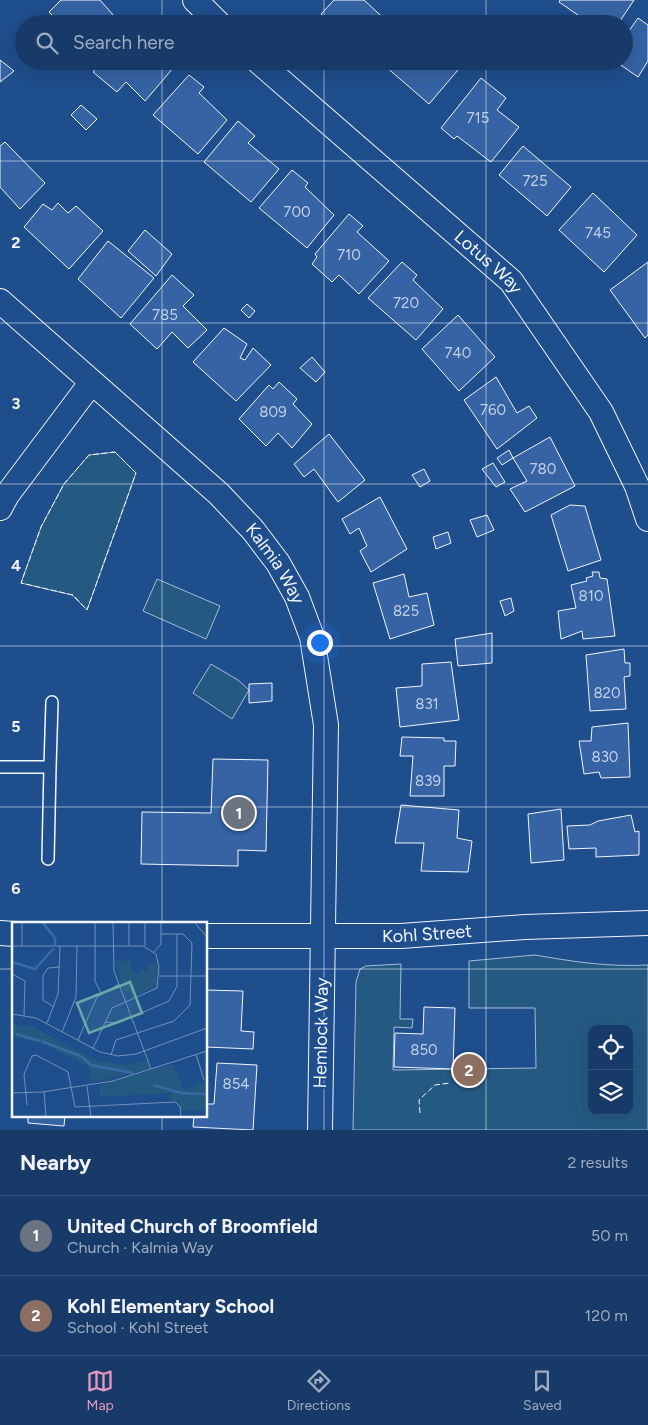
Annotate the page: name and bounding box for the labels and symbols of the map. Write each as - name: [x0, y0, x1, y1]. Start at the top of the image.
- house number: 715: [467, 109, 489, 127]
- house number: 725: [522, 172, 548, 190]
- house number: 700: [283, 203, 311, 221]
- house number: 745: [585, 224, 611, 242]
- street label: Lotus Way: [450, 226, 528, 298]
- text: 2: [11, 233, 21, 252]
- house number: 710: [337, 246, 361, 264]
- house number: 720: [393, 294, 419, 312]
- house number: 785: [152, 306, 178, 324]
- house number: 740: [445, 344, 472, 362]
- text: 3: [12, 394, 21, 413]
- house number: 760: [480, 401, 506, 419]
- house number: 809: [259, 403, 287, 421]
- house number: 780: [530, 460, 556, 478]
- street label: Kalmia Way: [241, 518, 310, 607]
- text: 4: [11, 556, 21, 575]
- house number: 810: [578, 587, 604, 605]
- house number: 825: [393, 602, 419, 620]
- your location: [307, 630, 333, 656]
- house number: 820: [593, 684, 621, 702]
- house number: 831: [415, 695, 439, 713]
- text: 5: [11, 717, 21, 736]
- house number: 830: [592, 748, 619, 766]
- house number: 839: [415, 772, 441, 790]
- pin: 1: [223, 794, 255, 832]
- text: 6: [11, 879, 21, 898]
- street label: Kohl Street: [382, 920, 473, 947]
- inset map: [12, 922, 208, 1118]
- street label: Hemlock Way: [309, 977, 333, 1089]
- house number: 850: [410, 1041, 438, 1059]
- pin: 2: [453, 1051, 485, 1089]
- house number: 854: [222, 1075, 250, 1093]

